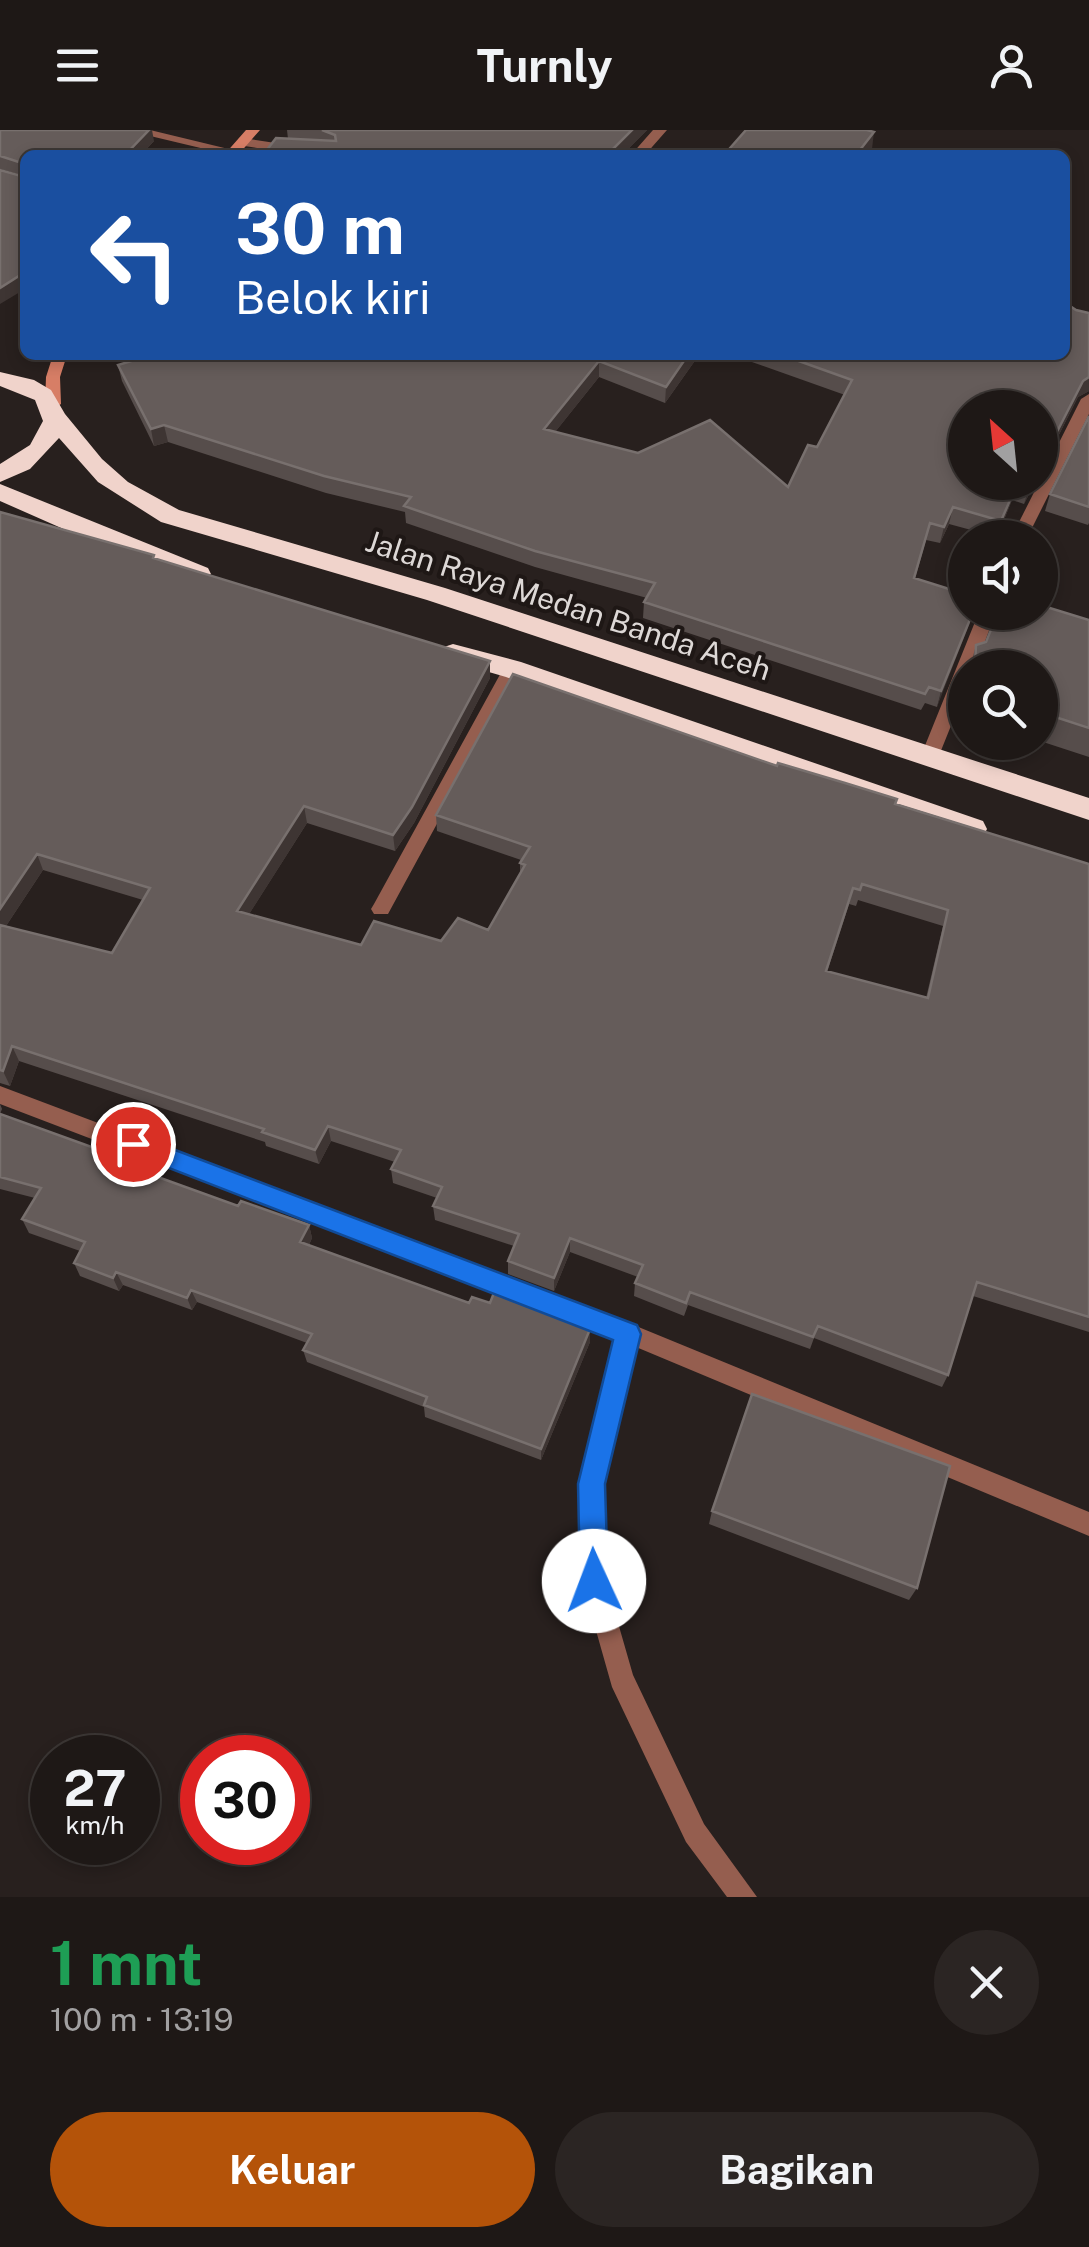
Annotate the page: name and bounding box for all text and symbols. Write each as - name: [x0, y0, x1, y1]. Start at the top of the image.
- icon: menu: [50, 38, 105, 93]
- icon: person: [984, 38, 1039, 93]
- text: Turnly: [476, 39, 613, 92]
- text: 30 m: [235, 187, 405, 270]
- icon: left: [70, 190, 200, 320]
- text: Belok kiri: [235, 271, 430, 324]
- north arrow: [948, 390, 1058, 500]
- map controls: [948, 390, 1058, 760]
- button: sound: [948, 520, 1058, 630]
- street label: Jalan Raya Medan Banda Aceh: [361, 522, 775, 688]
- button: search: [948, 650, 1058, 760]
- pin: [91, 1102, 176, 1187]
- icon: arrive: [106, 1117, 161, 1172]
- position arrow: [542, 1529, 646, 1633]
- speed limit sign: 30: [180, 1735, 310, 1865]
- text: 27: [63, 1758, 127, 1817]
- text: km/h: [66, 1810, 124, 1840]
- text: 1 mnt: [50, 1928, 202, 1999]
- button: close: [934, 1930, 1039, 2035]
- text: 100 m · 13:19: [50, 2001, 234, 2038]
- button: Keluar: [50, 2112, 535, 2227]
- button: Bagikan: [555, 2112, 1039, 2227]

